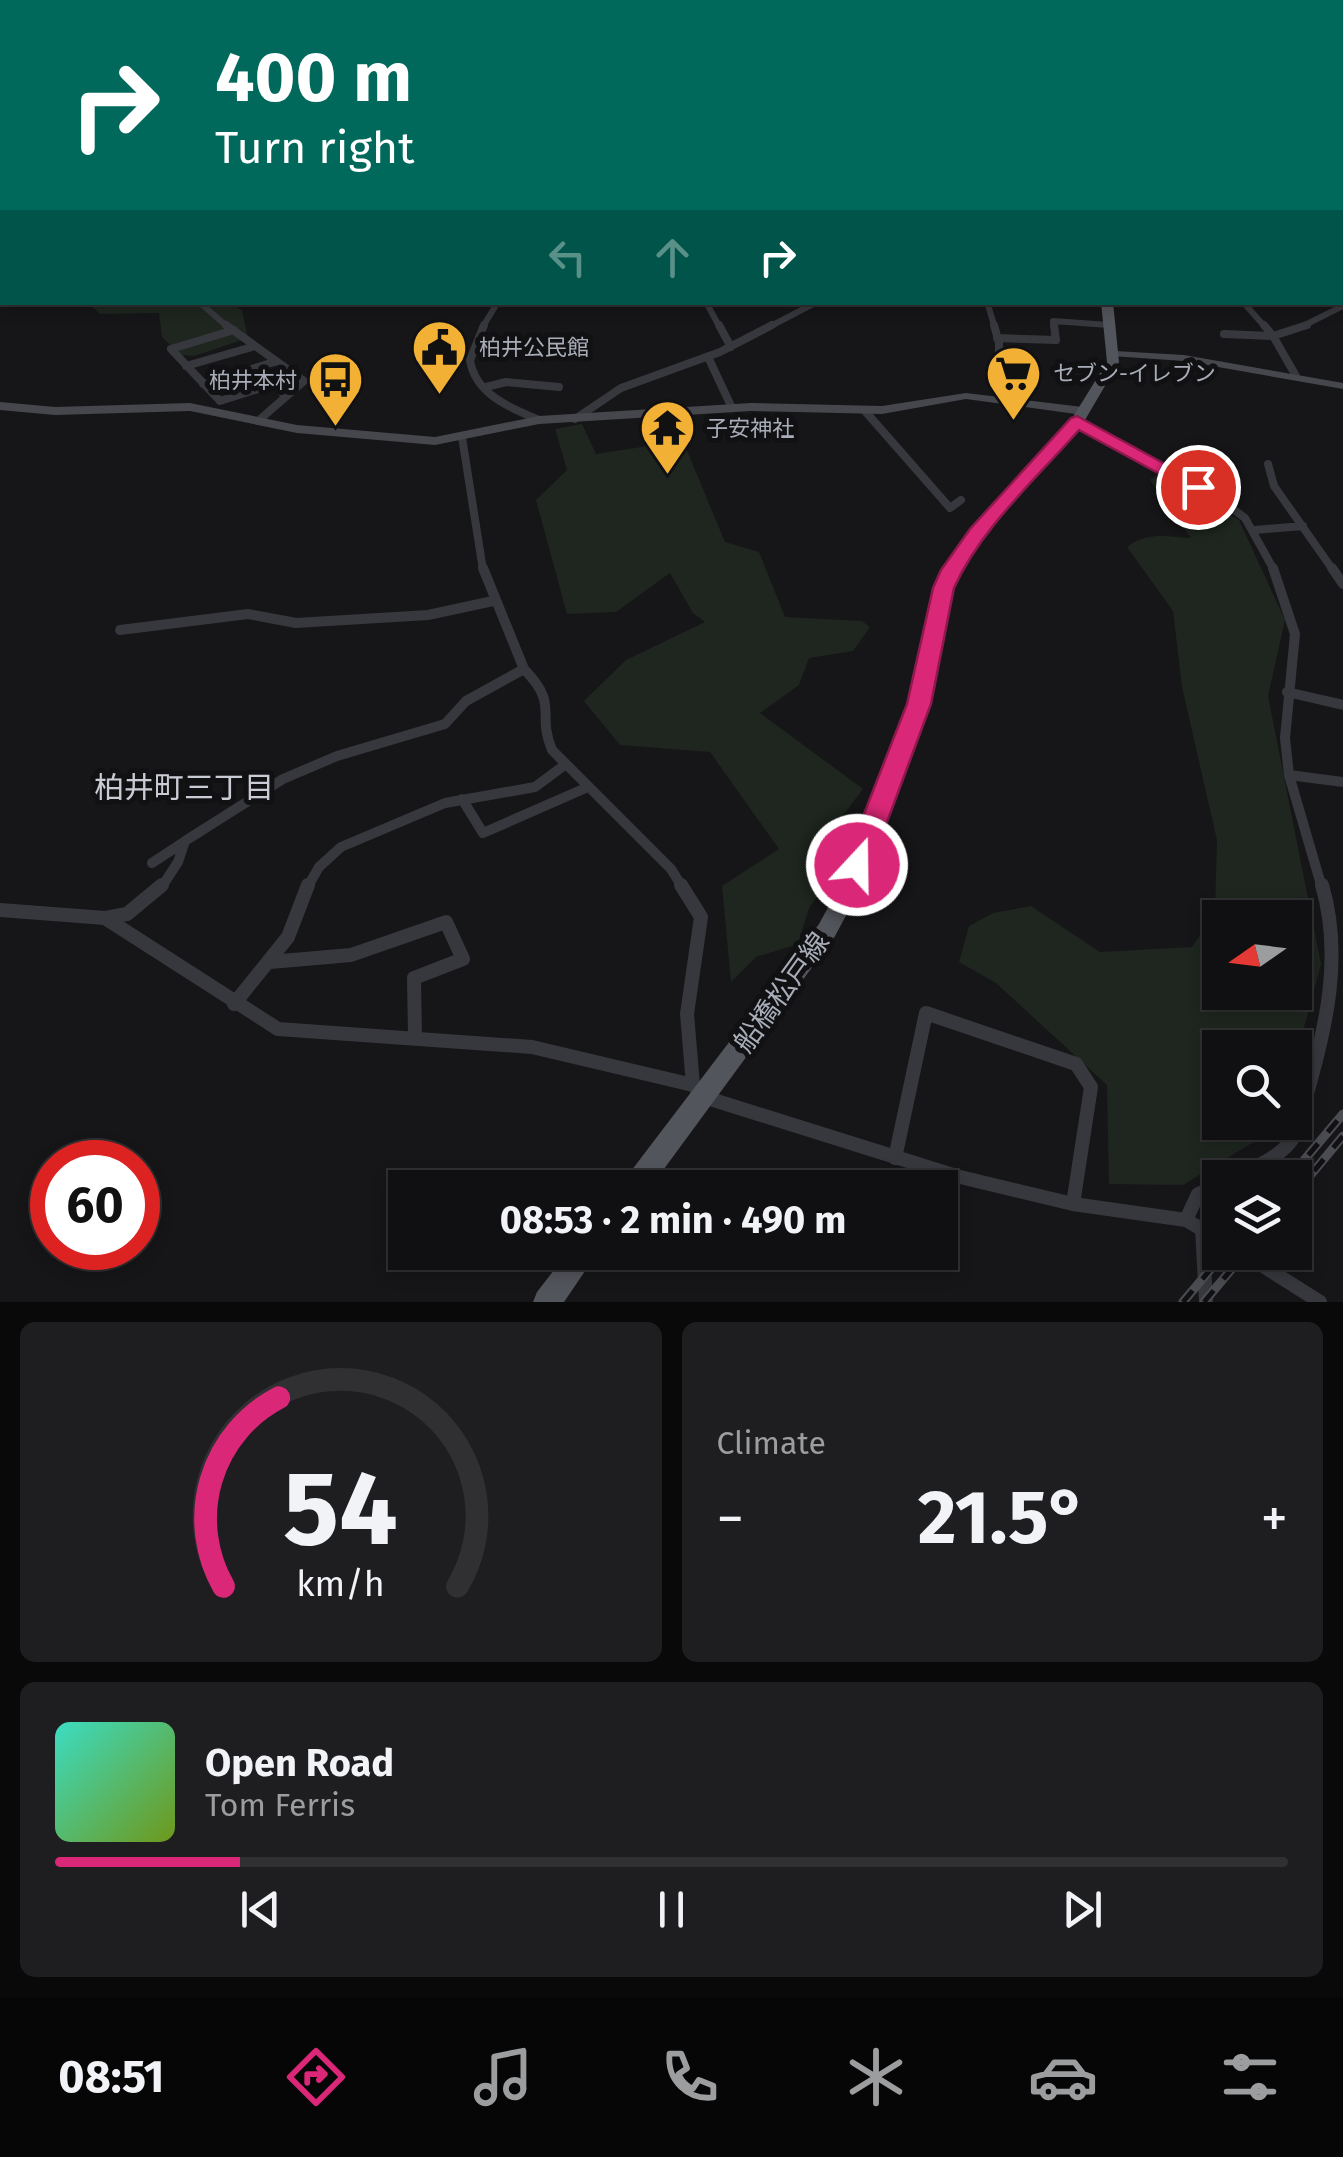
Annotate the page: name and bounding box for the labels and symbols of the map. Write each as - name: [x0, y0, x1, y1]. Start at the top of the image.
- public building icon: 柏井公民館: [410, 317, 470, 396]
- place label: 柏井公民館: [479, 334, 589, 361]
- supermarket icon: セブン-イレブン: [984, 343, 1044, 422]
- bus stop icon: 柏井本村: [306, 350, 366, 429]
- place label: セブン-イレブン: [1053, 360, 1216, 387]
- place label: 柏井本村: [209, 367, 297, 394]
- temple icon: 子安神社: [637, 398, 697, 477]
- place label: 子安神社: [706, 415, 794, 442]
- pin: [1156, 445, 1241, 530]
- district label: 柏井町三丁目: [94, 770, 274, 806]
- position arrow: [805, 813, 909, 917]
- north arrow: [1202, 900, 1312, 1010]
- street label: 船橋松戸線: [727, 926, 836, 1059]
- speed limit sign: 60: [30, 1140, 160, 1270]

